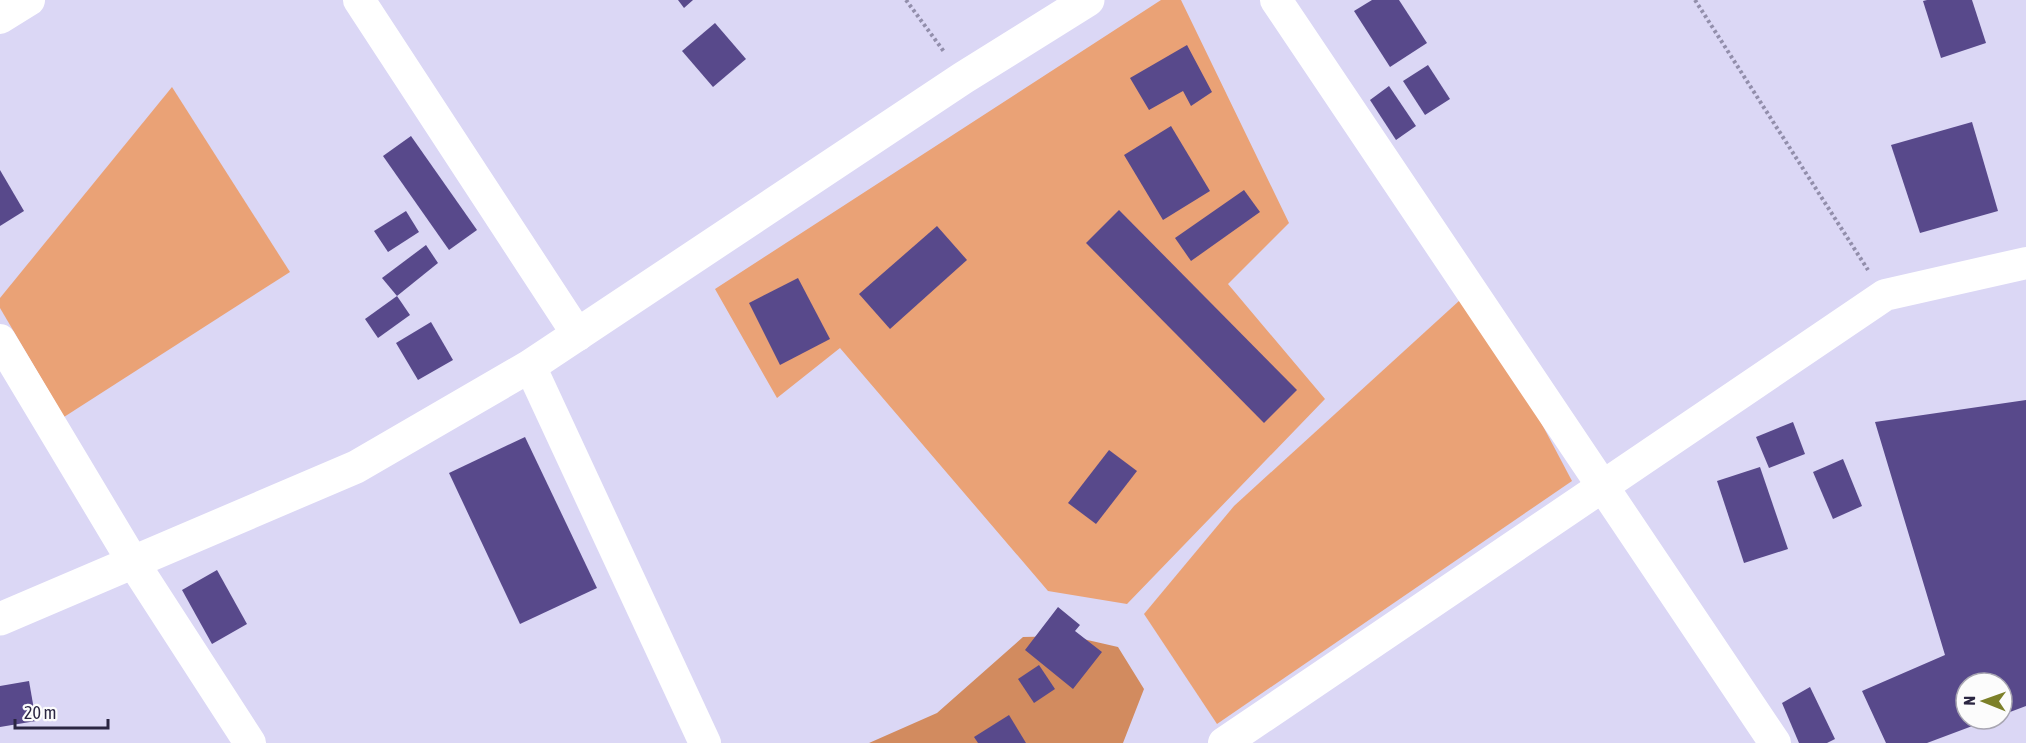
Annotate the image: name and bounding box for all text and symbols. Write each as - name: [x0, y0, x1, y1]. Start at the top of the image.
- north arrow: [1954, 671, 2014, 731]
- scale bar: [15, 692, 108, 730]
- text: N: [1960, 696, 1978, 706]
- text: 20 m: [24, 702, 56, 723]

